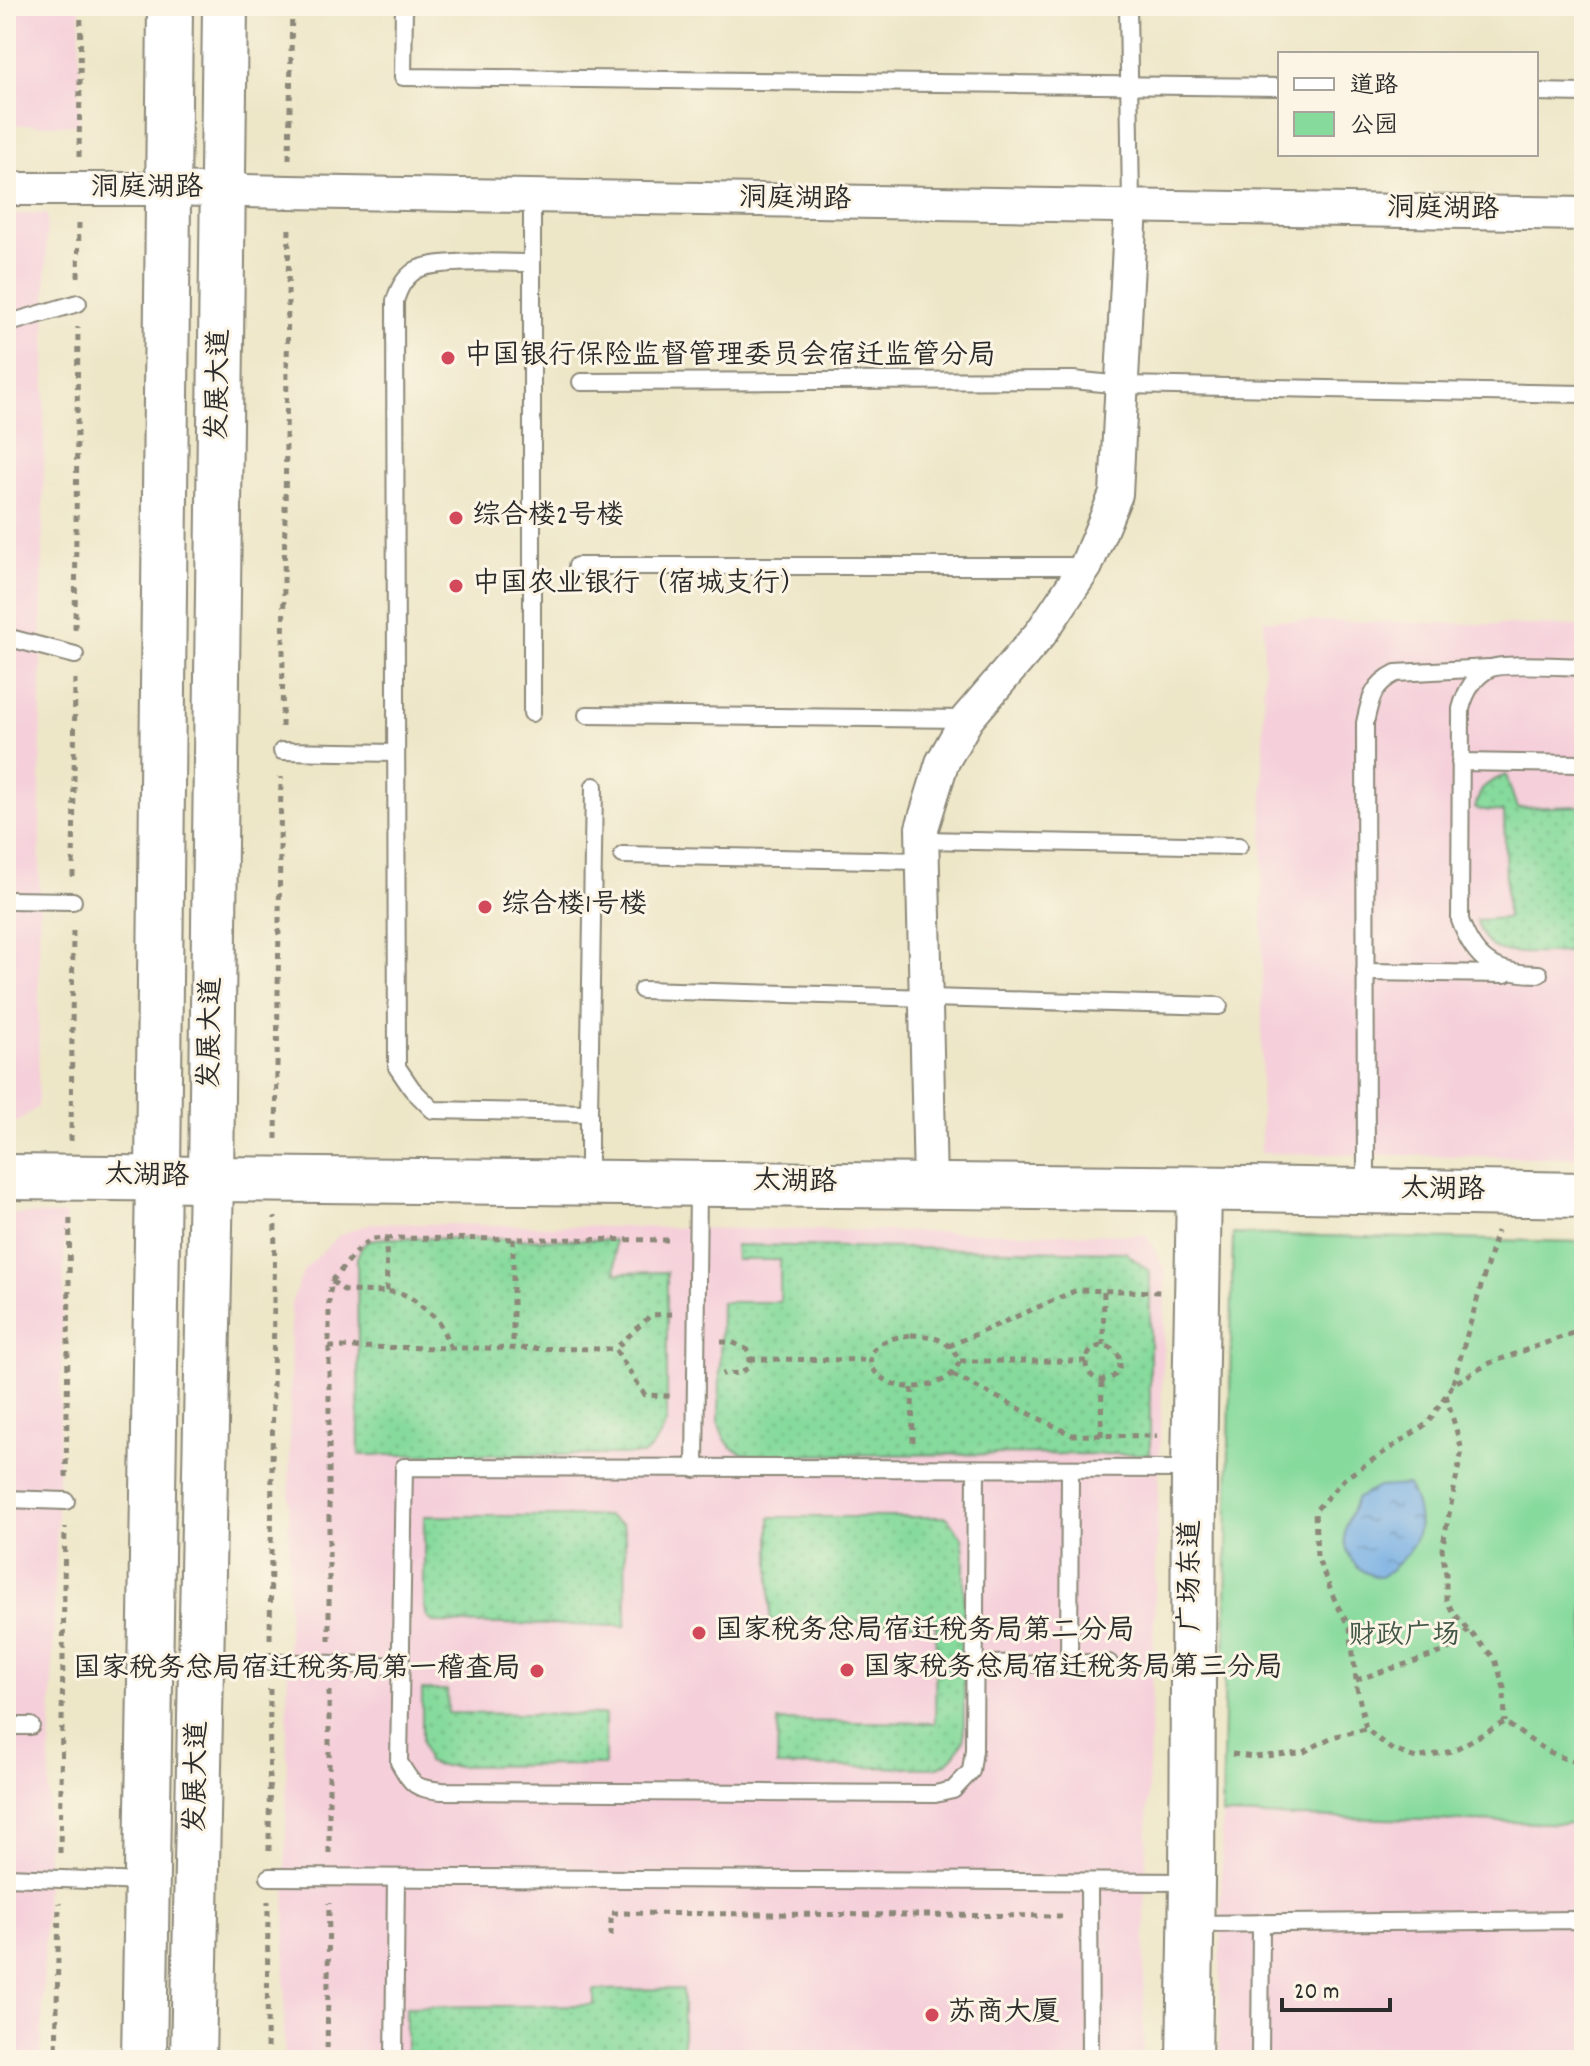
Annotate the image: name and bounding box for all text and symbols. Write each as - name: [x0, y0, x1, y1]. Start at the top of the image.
- legend: [1278, 52, 1538, 156]
- text: 道路: [1350, 70, 1398, 104]
- text: 公园: [1350, 110, 1398, 144]
- street label: 洞庭湖路: [91, 170, 203, 210]
- street label: 洞庭湖路: [739, 180, 851, 222]
- street label: 洞庭湖路: [1387, 190, 1499, 232]
- street label: 发展大道: [200, 329, 242, 441]
- place label: 中国银行保险监督管理委员会宿迁监管分局: [464, 338, 996, 378]
- marker: 中国银行保险监督管理委员会宿迁监管分局: [439, 349, 457, 367]
- place label: 综合楼2号楼: [472, 498, 624, 538]
- marker: 综合楼2号楼: [447, 509, 465, 527]
- place label: 中国农业银行（宿城支行）: [472, 566, 808, 606]
- marker: 中国农业银行（宿城支行）: [447, 577, 465, 595]
- place label: 综合楼1号楼: [501, 887, 647, 927]
- marker: 综合楼1号楼: [476, 898, 494, 916]
- street label: 发展大道: [192, 977, 234, 1089]
- street label: 太湖路: [105, 1157, 189, 1199]
- street label: 太湖路: [753, 1163, 837, 1205]
- street label: 太湖路: [1401, 1171, 1485, 1213]
- street label: 广场东道: [1173, 1520, 1213, 1632]
- place label: 国家税务总局宿迁税务局第二分局: [715, 1613, 1135, 1653]
- park label: 财政广场: [1348, 1618, 1460, 1658]
- marker: 国家税务总局宿迁税务局第二分局: [690, 1624, 708, 1642]
- place label: 国家税务总局宿迁税务局第三分局: [863, 1650, 1283, 1690]
- place label: 国家税务总局宿迁税务局第一稽查局: [73, 1651, 521, 1691]
- marker: 国家税务总局宿迁税务局第三分局: [838, 1661, 856, 1679]
- marker: 国家税务总局宿迁税务局第一稽查局: [528, 1662, 546, 1680]
- street label: 发展大道: [178, 1721, 220, 1833]
- scale bar: [1282, 1962, 1390, 2012]
- text: 20 m: [1294, 1976, 1340, 2010]
- place label: 苏商大厦: [948, 1995, 1060, 2035]
- marker: 苏商大厦: [923, 2006, 941, 2024]

